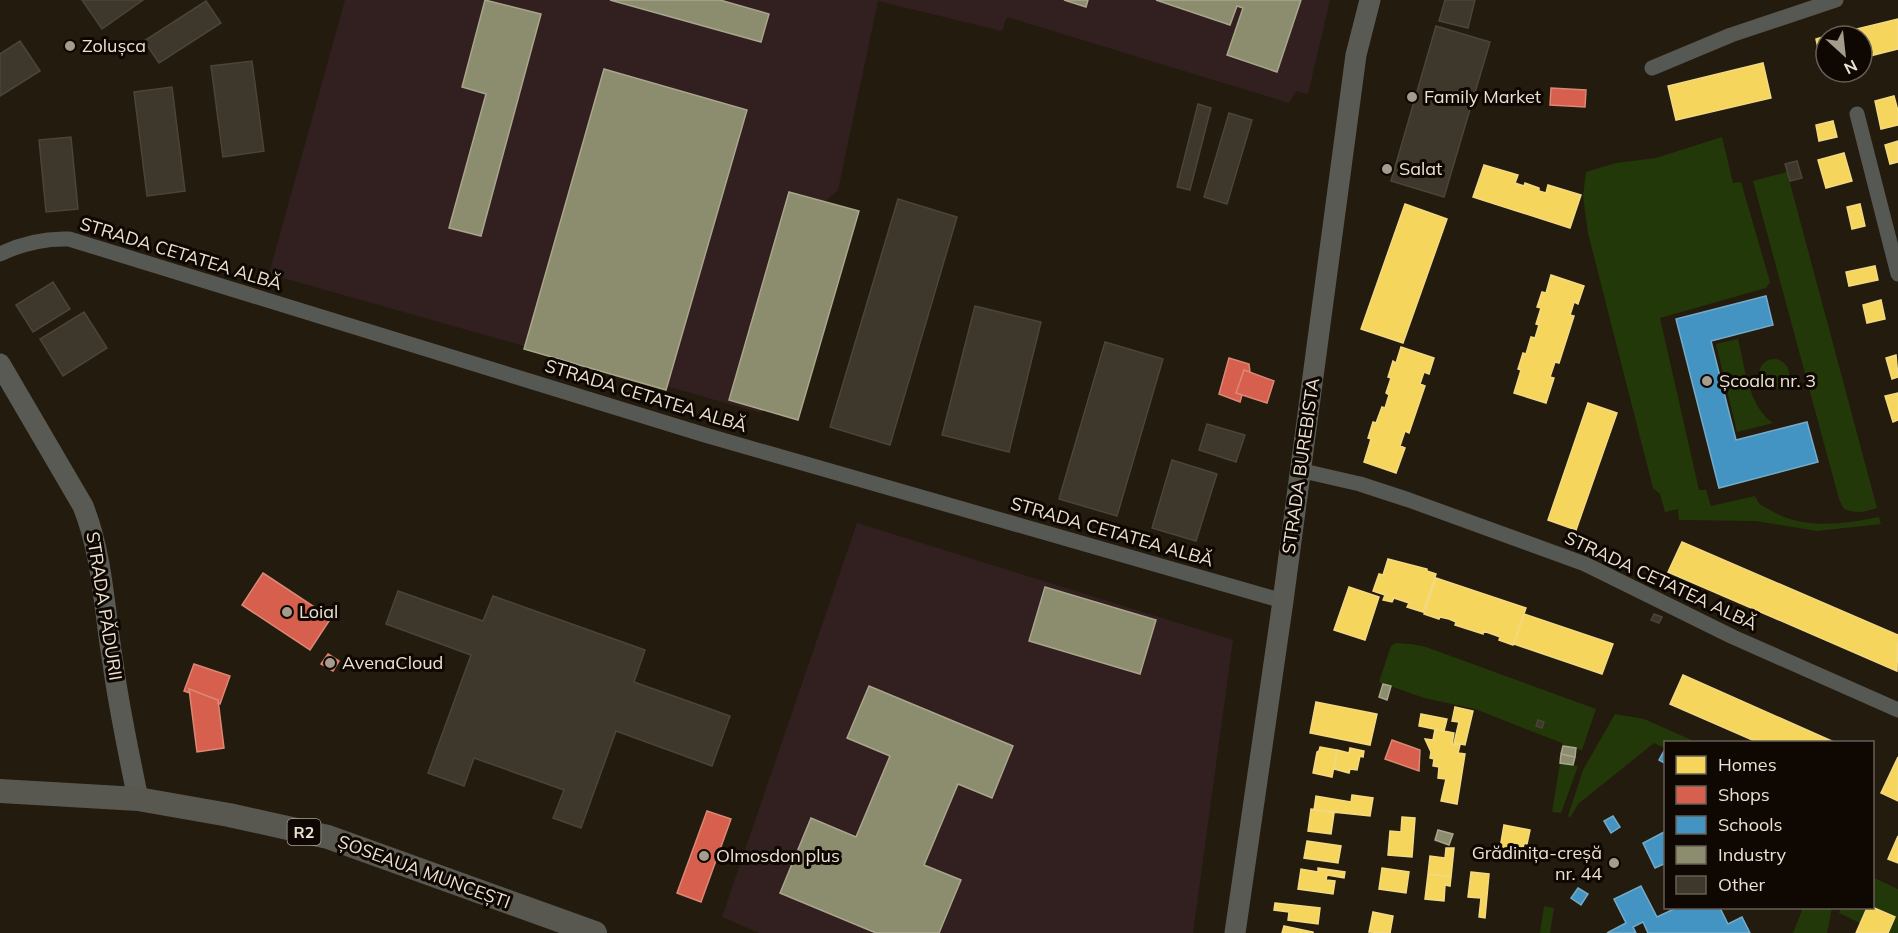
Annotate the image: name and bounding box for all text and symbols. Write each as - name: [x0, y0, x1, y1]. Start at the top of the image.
- north arrow: [1814, 24, 1874, 84]
- place label: Zolușca: [82, 34, 146, 57]
- marker: Zolușca: [63, 39, 77, 53]
- text: N: [1841, 56, 1861, 79]
- place label: Family Market: [1424, 85, 1541, 108]
- marker: Family Market: [1405, 90, 1419, 104]
- place label: Salat: [1399, 157, 1442, 180]
- marker: Salat: [1380, 162, 1394, 176]
- street label: STRADA CETATEA ALBĂ: [77, 212, 285, 295]
- street label: STRADA CETATEA ALBĂ: [542, 354, 750, 437]
- place label: Școala nr. 3: [1719, 369, 1816, 392]
- marker: Școala nr. 3: [1700, 374, 1714, 388]
- street label: STRADA BUREBISTA: [1277, 376, 1324, 555]
- street label: STRADA CETATEA ALBĂ: [1008, 492, 1216, 572]
- street label: STRADA CETATEA ALBĂ: [1561, 526, 1761, 635]
- street label: STRADA PĂDURII: [81, 530, 128, 682]
- place label: Loial: [299, 600, 338, 623]
- marker: Loial: [280, 605, 294, 619]
- place label: AvenaCloud: [342, 651, 443, 674]
- marker: AvenaCloud: [323, 656, 337, 670]
- legend: [1664, 741, 1874, 909]
- text: Homes: [1718, 753, 1777, 776]
- text: Shops: [1718, 783, 1770, 806]
- text: Schools: [1718, 813, 1783, 836]
- road number: R2: [288, 819, 320, 845]
- street label: ȘOSEAUA MUNCEȘTI: [335, 830, 514, 913]
- place label: Grădinița-creșă nr. 44: [1472, 841, 1602, 885]
- text: Industry: [1718, 843, 1787, 866]
- place label: Olmosdon plus: [716, 844, 840, 867]
- marker: Olmosdon plus: [697, 849, 711, 863]
- marker: Grădinița-creșă nr. 44: [1607, 856, 1621, 870]
- text: Other: [1718, 873, 1766, 896]

